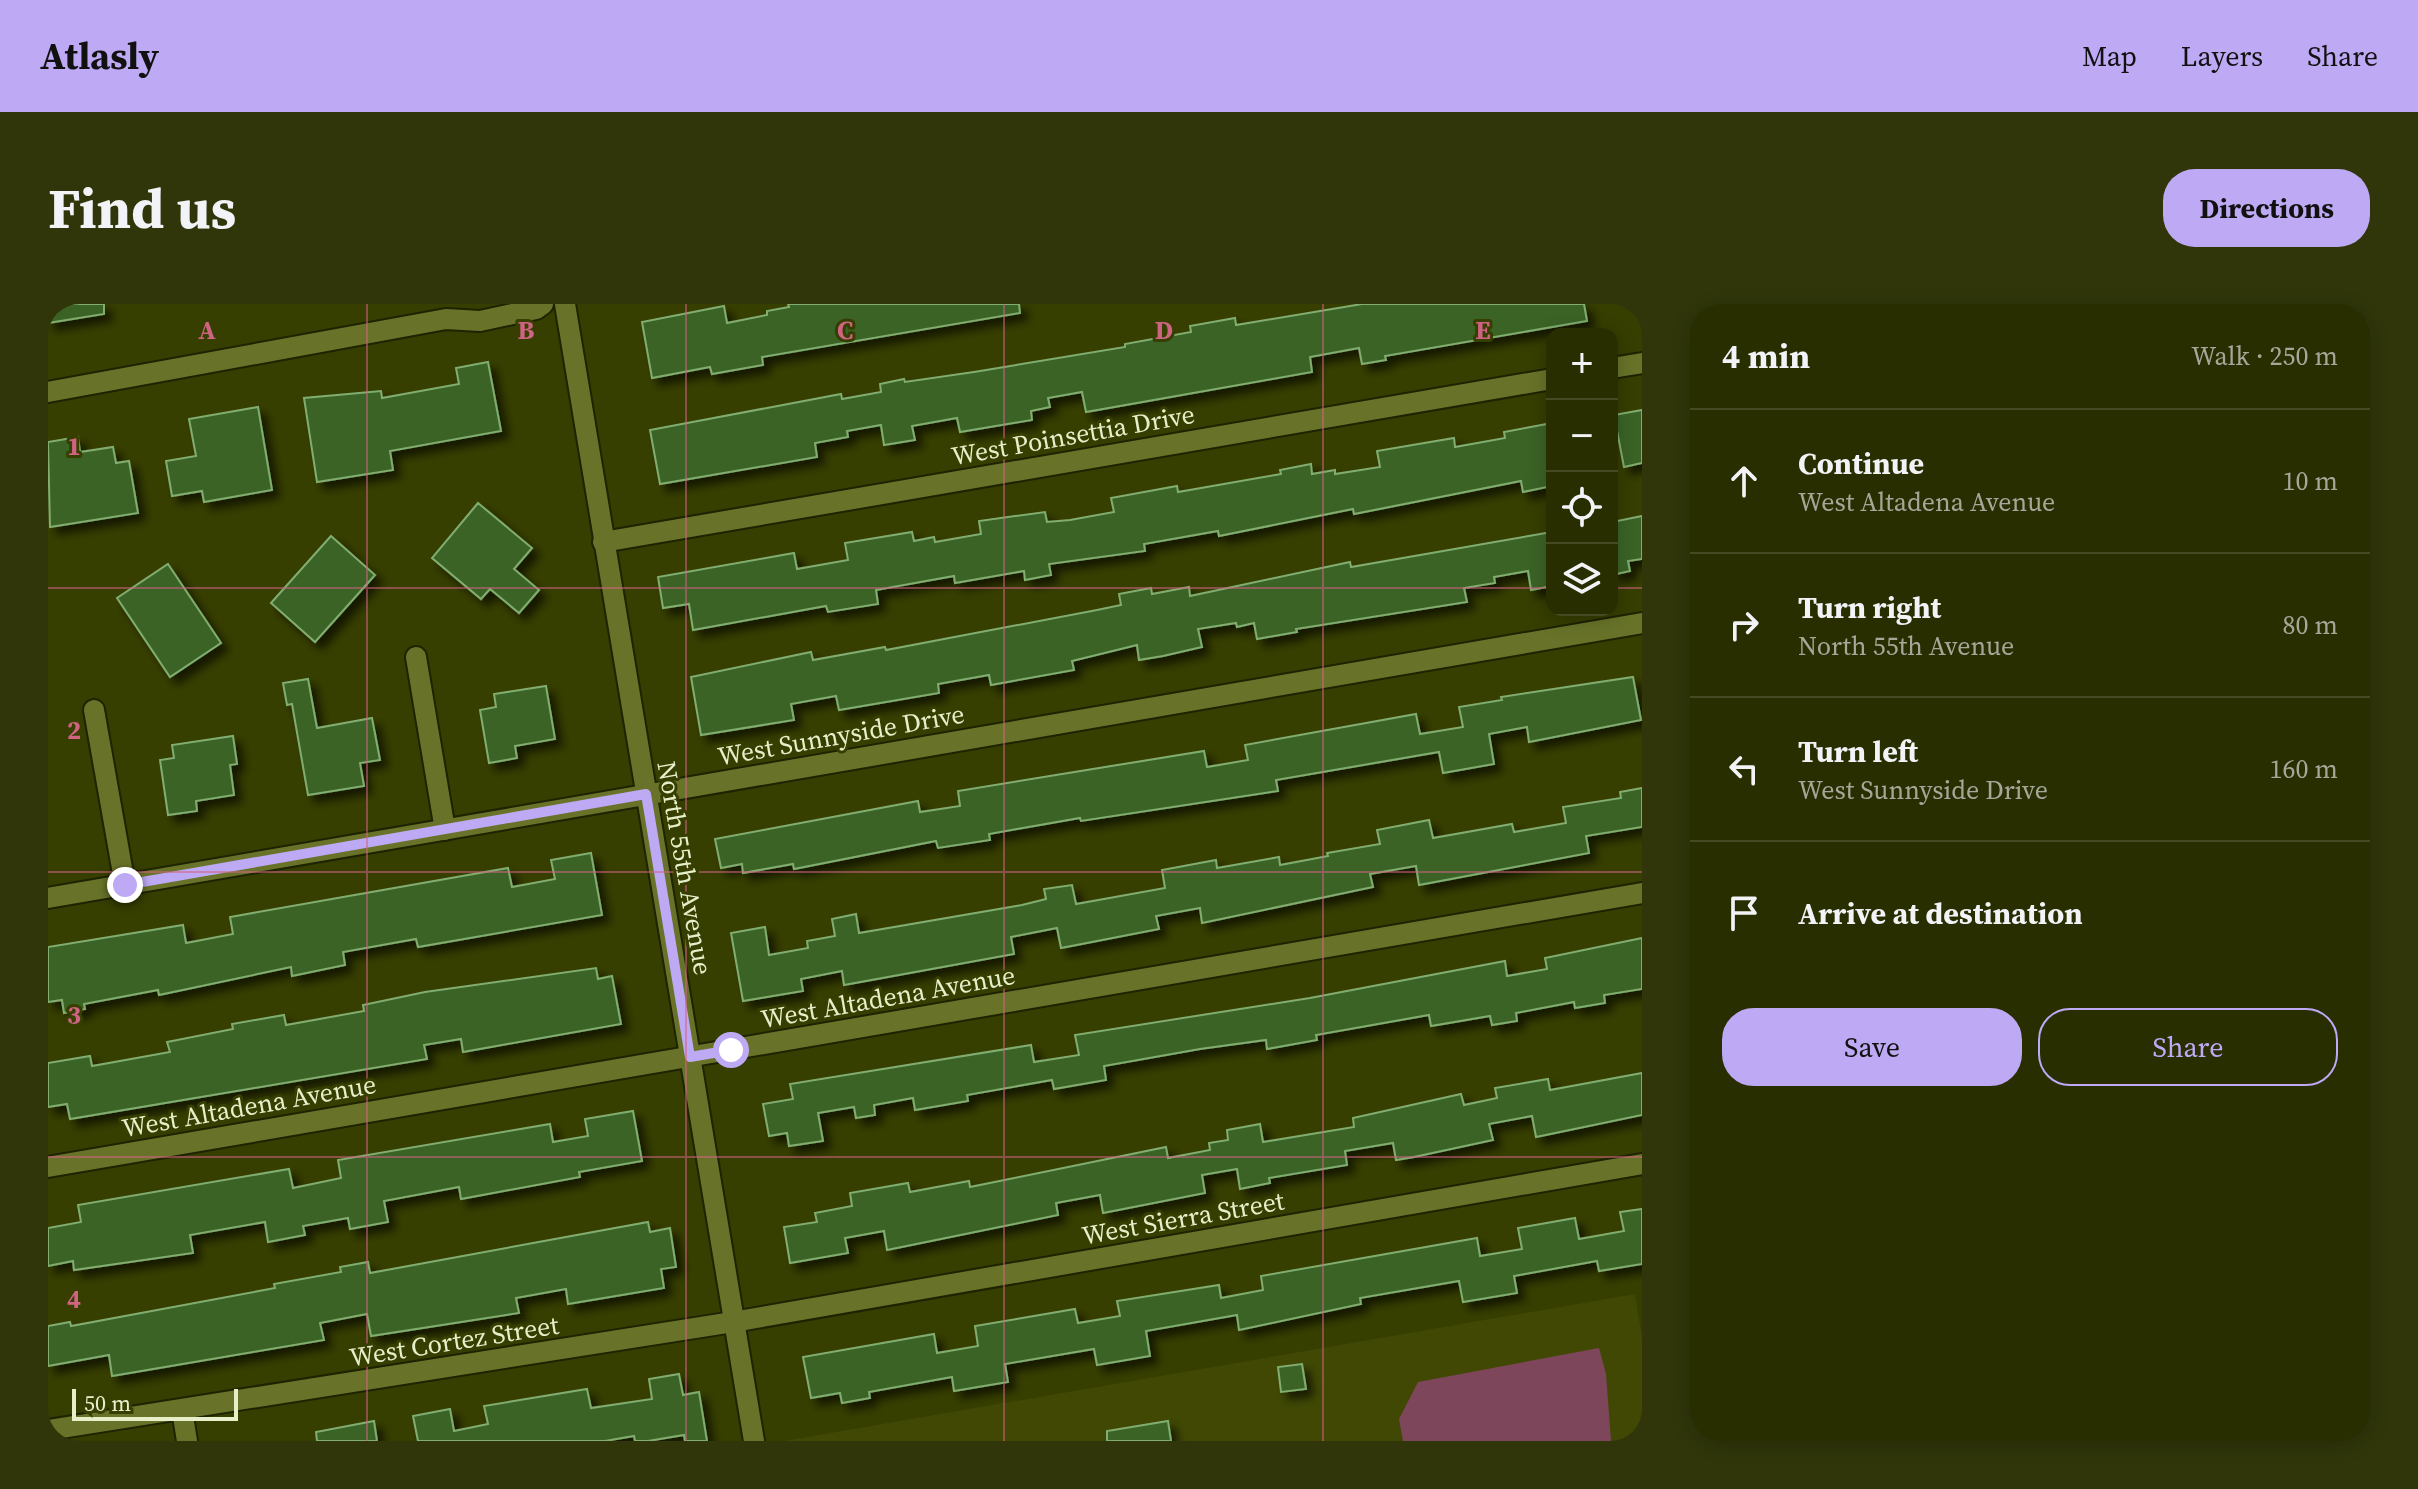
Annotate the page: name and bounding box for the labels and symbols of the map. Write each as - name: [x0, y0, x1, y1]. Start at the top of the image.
- text: A: [198, 312, 216, 348]
- text: B: [518, 312, 535, 348]
- text: C: [837, 312, 853, 348]
- text: D: [1155, 312, 1173, 348]
- text: E: [1475, 312, 1491, 348]
- street label: West Poinsettia Drive: [949, 396, 1197, 474]
- text: 1: [67, 428, 81, 464]
- street label: West Sunnyside Drive: [715, 696, 967, 774]
- text: 2: [67, 712, 81, 748]
- street label: North 55th Avenue: [649, 758, 721, 978]
- route end: [107, 867, 143, 903]
- street label: West Altadena Avenue: [758, 957, 1018, 1037]
- text: 3: [67, 997, 81, 1033]
- route start: [713, 1032, 749, 1068]
- street label: West Altadena Avenue: [119, 1066, 379, 1146]
- street label: West Sierra Street: [1079, 1182, 1287, 1254]
- text: 4: [67, 1281, 81, 1317]
- street label: West Cortez Street: [347, 1307, 562, 1375]
- scale bar: [72, 1385, 238, 1421]

